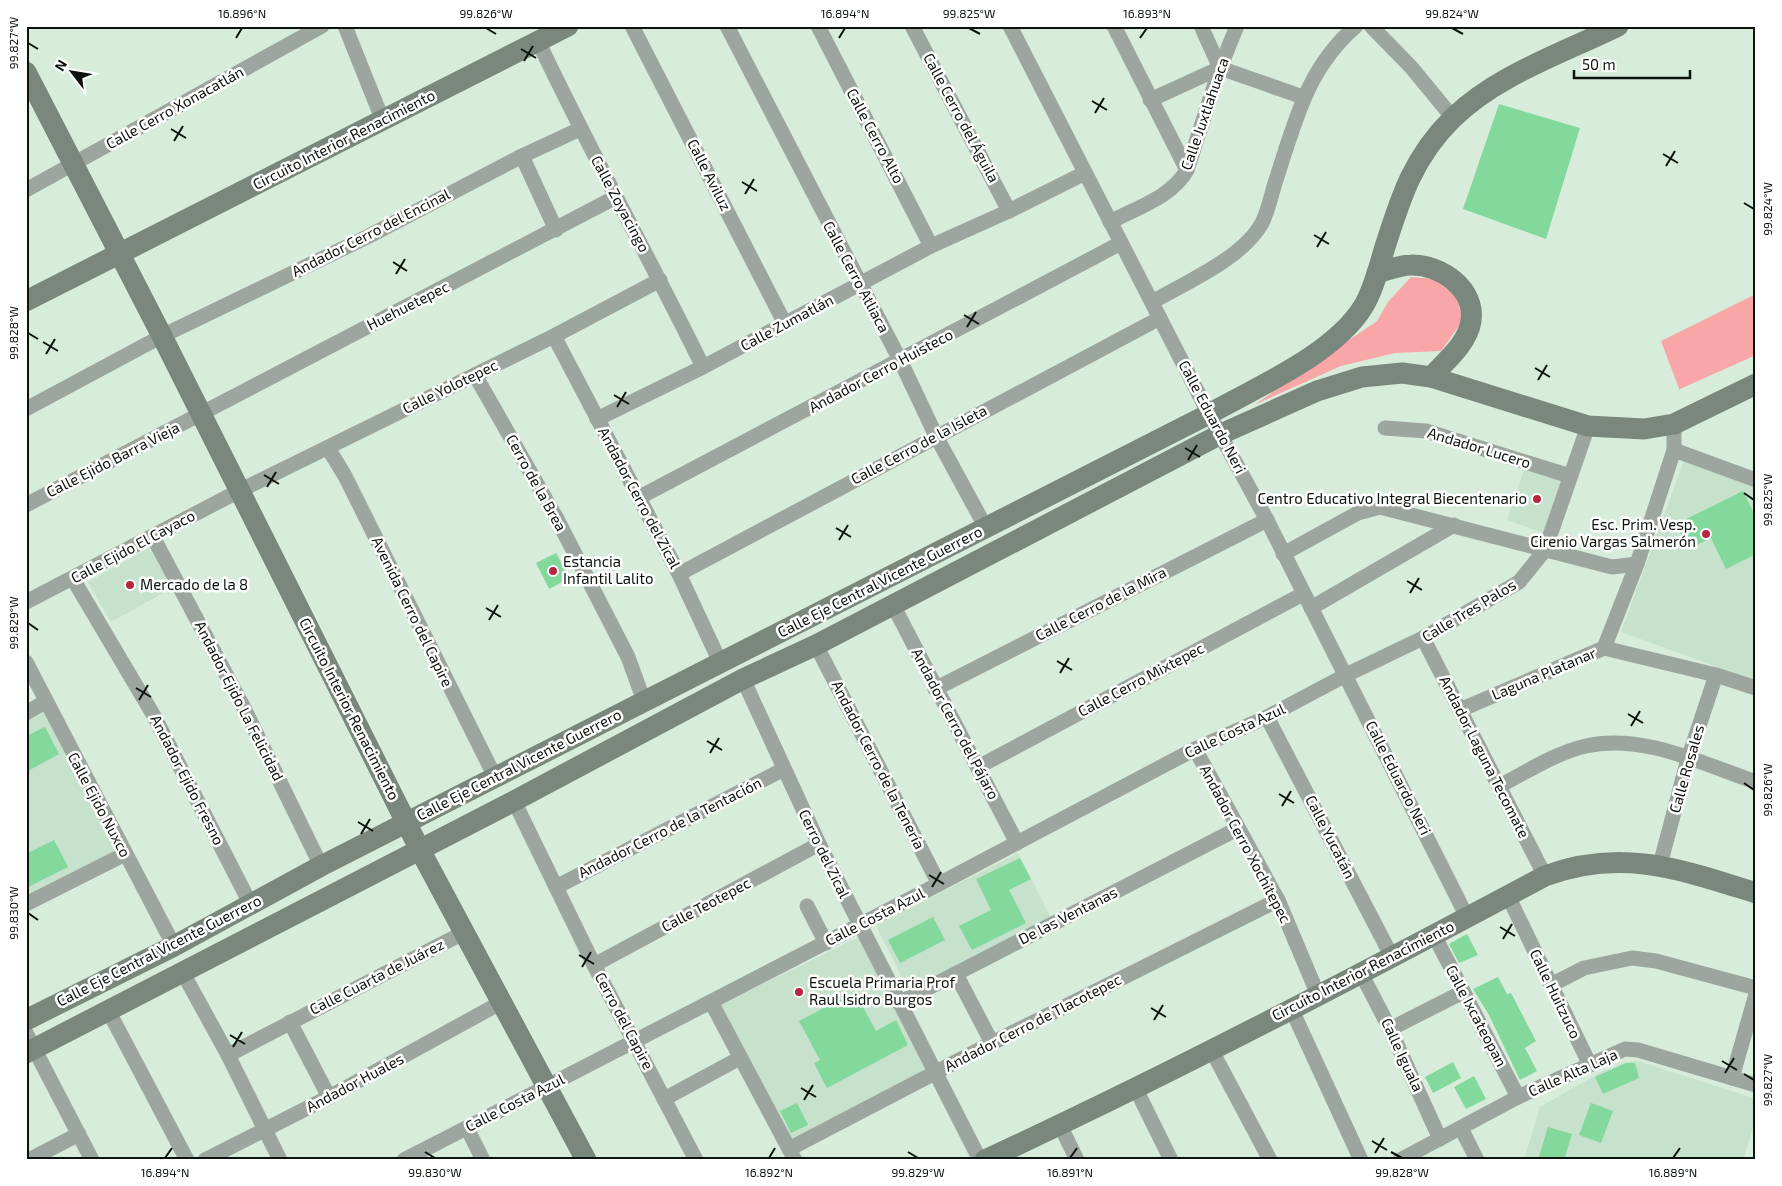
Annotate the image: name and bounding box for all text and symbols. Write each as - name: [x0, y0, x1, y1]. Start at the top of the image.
- text: 16.896°N: [218, 6, 266, 20]
- text: 99.826°W: [459, 6, 513, 20]
- text: 16.894°N: [821, 6, 869, 20]
- text: 99.825°W: [943, 6, 995, 20]
- text: 16.893°N: [1123, 6, 1171, 20]
- text: 99.824°W: [1425, 6, 1479, 20]
- text: 99.827°W: [6, 17, 20, 69]
- north arrow: [48, 48, 98, 98]
- scale bar: [1574, 48, 1691, 80]
- street label: Calle Cerro del Águila: [920, 50, 1004, 185]
- street label: Calle Juxtlahuaca: [1176, 55, 1232, 172]
- text: 50 m: [1582, 55, 1616, 73]
- text: N: [51, 56, 70, 74]
- street label: Calle Cerro Xonacatlán: [103, 62, 246, 152]
- street label: Circuito Interior Renacimiento: [249, 85, 438, 193]
- street label: Calle Cerro Alto: [843, 85, 908, 186]
- street label: Calle Aviluz: [684, 136, 736, 213]
- street label: Calle Zoyacingo: [588, 152, 654, 255]
- text: 99.824°W: [1760, 182, 1774, 236]
- street label: Andador Cerro del Encinal: [288, 184, 453, 280]
- street label: Calle Cerro Atliaca: [820, 218, 894, 335]
- street label: Huehuetepec: [363, 277, 452, 334]
- street label: Calle Zumatlán: [737, 290, 836, 354]
- text: 99.828°W: [6, 306, 20, 360]
- street label: Andador Cerro Huisteco: [805, 324, 956, 416]
- street label: Calle Yolotepec: [399, 355, 500, 417]
- street label: Calle Eduardo Neri: [1175, 357, 1250, 476]
- street label: Calle Cerro de la Isleta: [847, 401, 990, 488]
- street label: Calle Ejido Barra Vieja: [43, 418, 183, 501]
- street label: Andador Lucero: [1426, 423, 1533, 471]
- street label: Andador Cerro del Zical: [595, 424, 685, 572]
- street label: Cerro de la Brea: [503, 431, 571, 534]
- text: 99.825°W: [1760, 474, 1774, 526]
- place label: Centro Educativo Integral Biecentenario: [1258, 489, 1527, 507]
- marker: Centro Educativo Integral Biecentenario: [1531, 493, 1543, 505]
- street label: Calle Ejido El Cayaco: [67, 506, 198, 587]
- place label: Esc. Prim. Vesp. Cirenio Vargas Salmerón: [1530, 515, 1696, 550]
- street label: Calle Eje Central Vicente Guerrero: [774, 522, 985, 642]
- marker: Esc. Prim. Vesp. Cirenio Vargas Salmerón: [1700, 528, 1712, 540]
- street label: Avenida Cerro del Capire: [369, 533, 457, 690]
- place label: Estancia Infantil Lalito: [563, 552, 654, 587]
- street label: Calle Cerro de la Mira: [1032, 562, 1169, 644]
- marker: Estancia Infantil Lalito: [547, 565, 559, 577]
- place label: Mercado de la 8: [140, 575, 248, 593]
- street label: Calle Tres Palos: [1418, 575, 1519, 645]
- marker: Mercado de la 8: [124, 579, 136, 591]
- text: 99.829°W: [6, 596, 20, 650]
- street label: Circuito Interior Renacimiento: [296, 614, 404, 803]
- street label: Andador Ejido La Felicidad: [191, 618, 288, 784]
- street label: Calle Cerro Mixtepec: [1074, 638, 1207, 720]
- street label: Laguna Platanar: [1489, 643, 1599, 703]
- street label: Andador Cerro del Pájaro: [907, 645, 1003, 803]
- street label: Andador Laguna Tecomate: [1436, 672, 1534, 841]
- street label: Andador Cerro de la Tenería: [828, 677, 929, 852]
- street label: Calle Costa Azul: [1182, 699, 1288, 761]
- street label: Calle Eje Central Vicente Guerrero: [413, 705, 624, 825]
- street label: Andador Ejido Fresno: [146, 711, 229, 848]
- street label: Calle Eduardo Neri: [1362, 718, 1435, 838]
- street label: Calle Rosales: [1665, 723, 1707, 815]
- street label: Calle Ejido Nuxco: [64, 749, 135, 860]
- street label: Andador Cerro Xochitepec: [1197, 761, 1295, 926]
- text: 99.826°W: [1760, 763, 1774, 817]
- street label: Andador Cerro de la Tentación: [575, 773, 764, 881]
- street label: Calle Yucatán: [1302, 792, 1360, 881]
- street label: Cerro del Zical: [796, 806, 854, 901]
- street label: Calle Teotepec: [658, 873, 753, 935]
- street label: De las Ventanas: [1015, 882, 1120, 948]
- street label: Calle Costa Azul: [822, 883, 928, 949]
- text: 99.830°W: [6, 886, 20, 940]
- street label: Calle Eje Central Vicente Guerrero: [53, 891, 264, 1011]
- street label: Circuito Interior Renacimiento: [1268, 916, 1457, 1024]
- street label: Calle Cuarta de Juárez: [306, 934, 447, 1018]
- street label: Calle Huitzuco: [1527, 946, 1585, 1041]
- street label: Calle Ixcateopan: [1443, 962, 1511, 1069]
- street label: Cerro del Capire: [592, 969, 658, 1072]
- street label: Andador Cerro de Tlacotepec: [941, 970, 1124, 1075]
- place label: Escuela Primaria Prof Raul Isidro Burgos: [809, 973, 955, 1008]
- marker: Escuela Primaria Prof Raul Isidro Burgos: [793, 986, 805, 998]
- street label: Calle Iguala: [1378, 1015, 1428, 1094]
- street label: Calle Alta Laja: [1525, 1044, 1620, 1101]
- street label: Andador Huales: [303, 1049, 406, 1115]
- text: 99.827°W: [1760, 1054, 1774, 1106]
- street label: Calle Costa Azul: [462, 1069, 568, 1135]
- text: 16.894°N: [141, 1165, 189, 1179]
- text: 99.830°W: [408, 1165, 462, 1179]
- text: 16.892°N: [745, 1165, 793, 1179]
- text: 99.829°W: [891, 1165, 945, 1179]
- text: 16.891°N: [1047, 1165, 1093, 1179]
- text: 99.828°W: [1375, 1165, 1429, 1179]
- text: 16.889°N: [1649, 1165, 1697, 1179]

